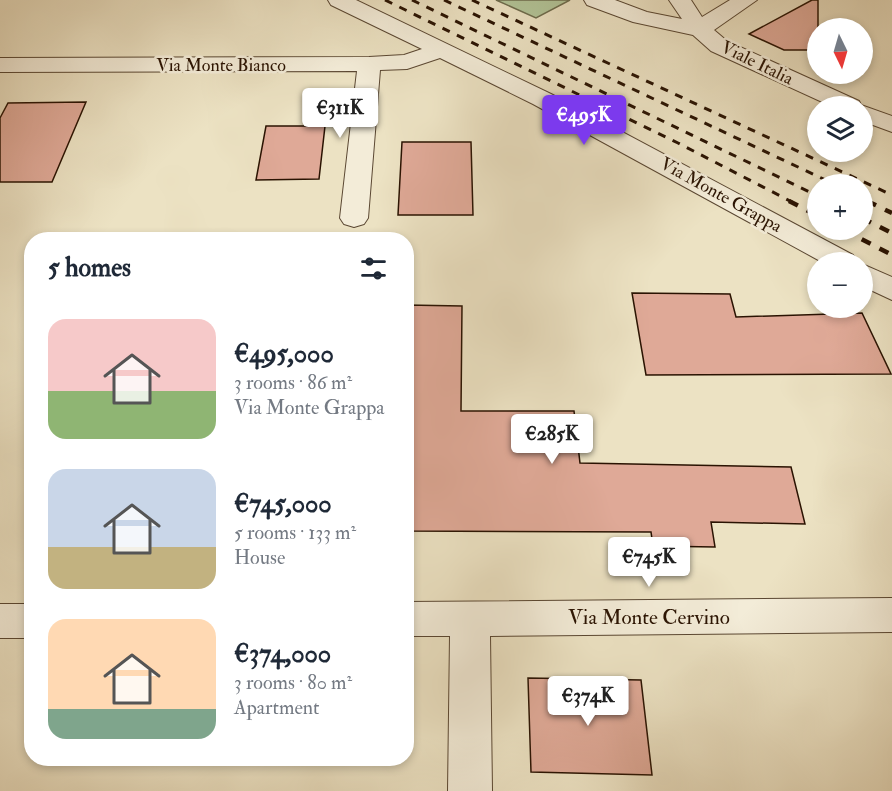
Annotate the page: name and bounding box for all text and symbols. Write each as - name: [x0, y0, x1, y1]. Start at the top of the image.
- north arrow: [807, 18, 873, 84]
- map controls: [807, 18, 873, 318]
- street label: Viale Italia: [717, 36, 798, 91]
- street label: Via Monte Bianco: [156, 54, 286, 77]
- pin: €311K: [298, 88, 382, 139]
- text: €311K: [316, 95, 364, 120]
- pin: €495K: [542, 95, 626, 146]
- button: layers: [807, 96, 873, 162]
- text: €495K: [556, 102, 612, 127]
- street label: Via Monte Grappa: [656, 152, 786, 238]
- button: +: [807, 174, 873, 240]
- text: 5 homes: [48, 252, 131, 284]
- icon: filters: [357, 252, 390, 285]
- button: −: [807, 252, 873, 318]
- text: €495,000: [234, 338, 334, 370]
- icon: home: [96, 343, 168, 415]
- text: 3 rooms · 86 m²: [234, 370, 352, 395]
- text: Via Monte Grappa: [234, 395, 385, 420]
- pin: €285K: [510, 414, 594, 465]
- text: €285K: [525, 421, 579, 446]
- text: €745,000: [234, 488, 332, 520]
- icon: home: [96, 493, 168, 565]
- text: 5 rooms · 133 m²: [234, 520, 356, 545]
- pin: €745K: [607, 537, 691, 588]
- text: €745K: [622, 544, 676, 569]
- text: House: [234, 545, 285, 570]
- street label: Via Monte Cervino: [568, 604, 730, 631]
- text: €374,000: [234, 638, 331, 670]
- icon: home: [96, 643, 168, 715]
- text: 3 rooms · 80 m²: [234, 670, 352, 695]
- pin: €374K: [546, 676, 630, 727]
- text: €374K: [562, 683, 614, 708]
- text: Apartment: [234, 695, 319, 720]

